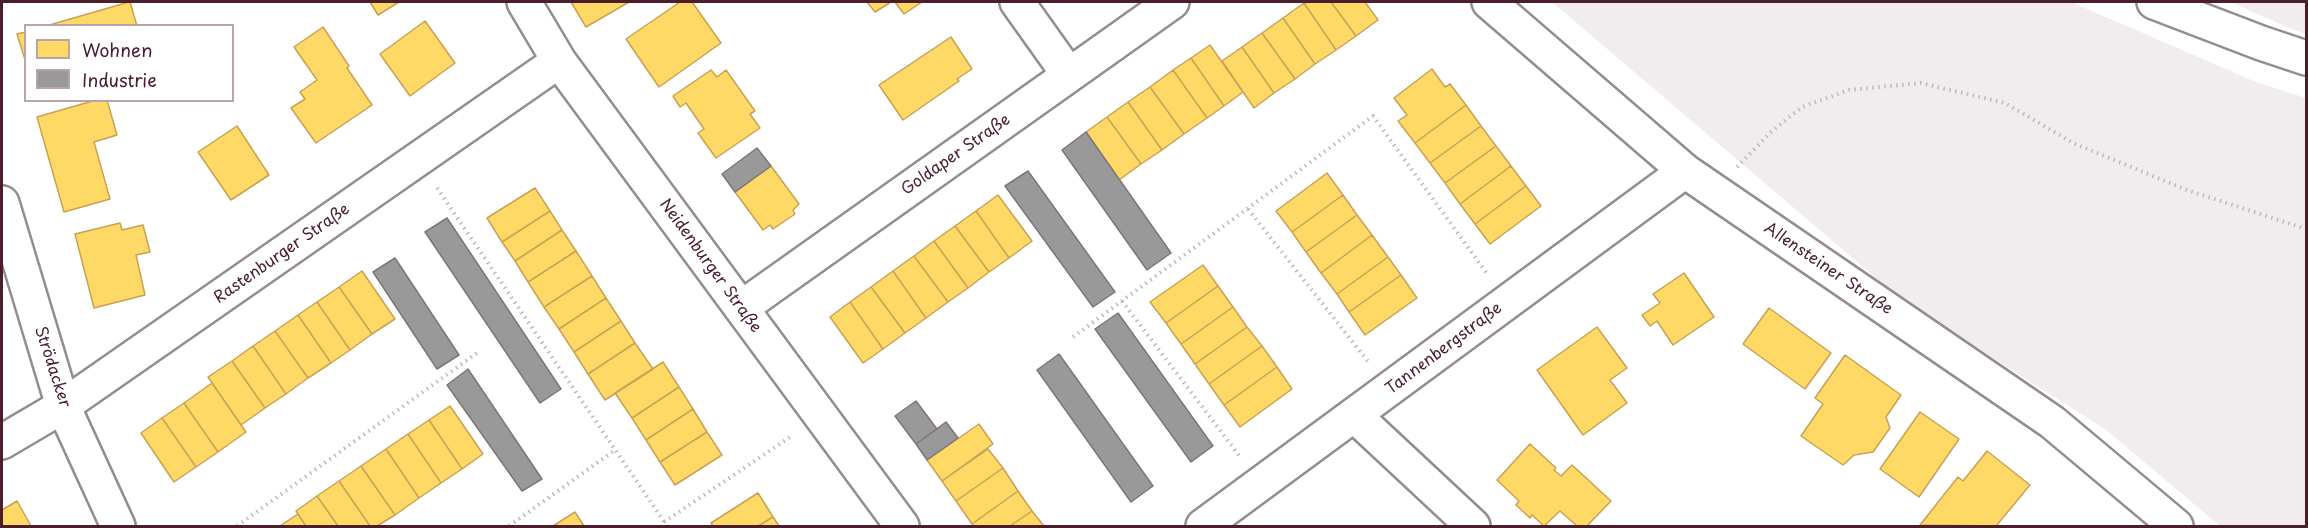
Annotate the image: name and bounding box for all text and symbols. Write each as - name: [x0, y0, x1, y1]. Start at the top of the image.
- legend: [24, 24, 234, 102]
- text: Wohnen: [82, 36, 153, 63]
- text: Industrie: [82, 66, 157, 93]
- street label: Goldaper Straße: [898, 110, 1014, 200]
- street label: Neidenburger Straße: [655, 195, 765, 337]
- street label: Rastenburger Straße: [211, 200, 353, 308]
- street label: Allensteiner Straße: [1760, 219, 1896, 319]
- street label: Tannenbergstraße: [1382, 299, 1506, 399]
- street label: Strödacker: [30, 324, 74, 410]

